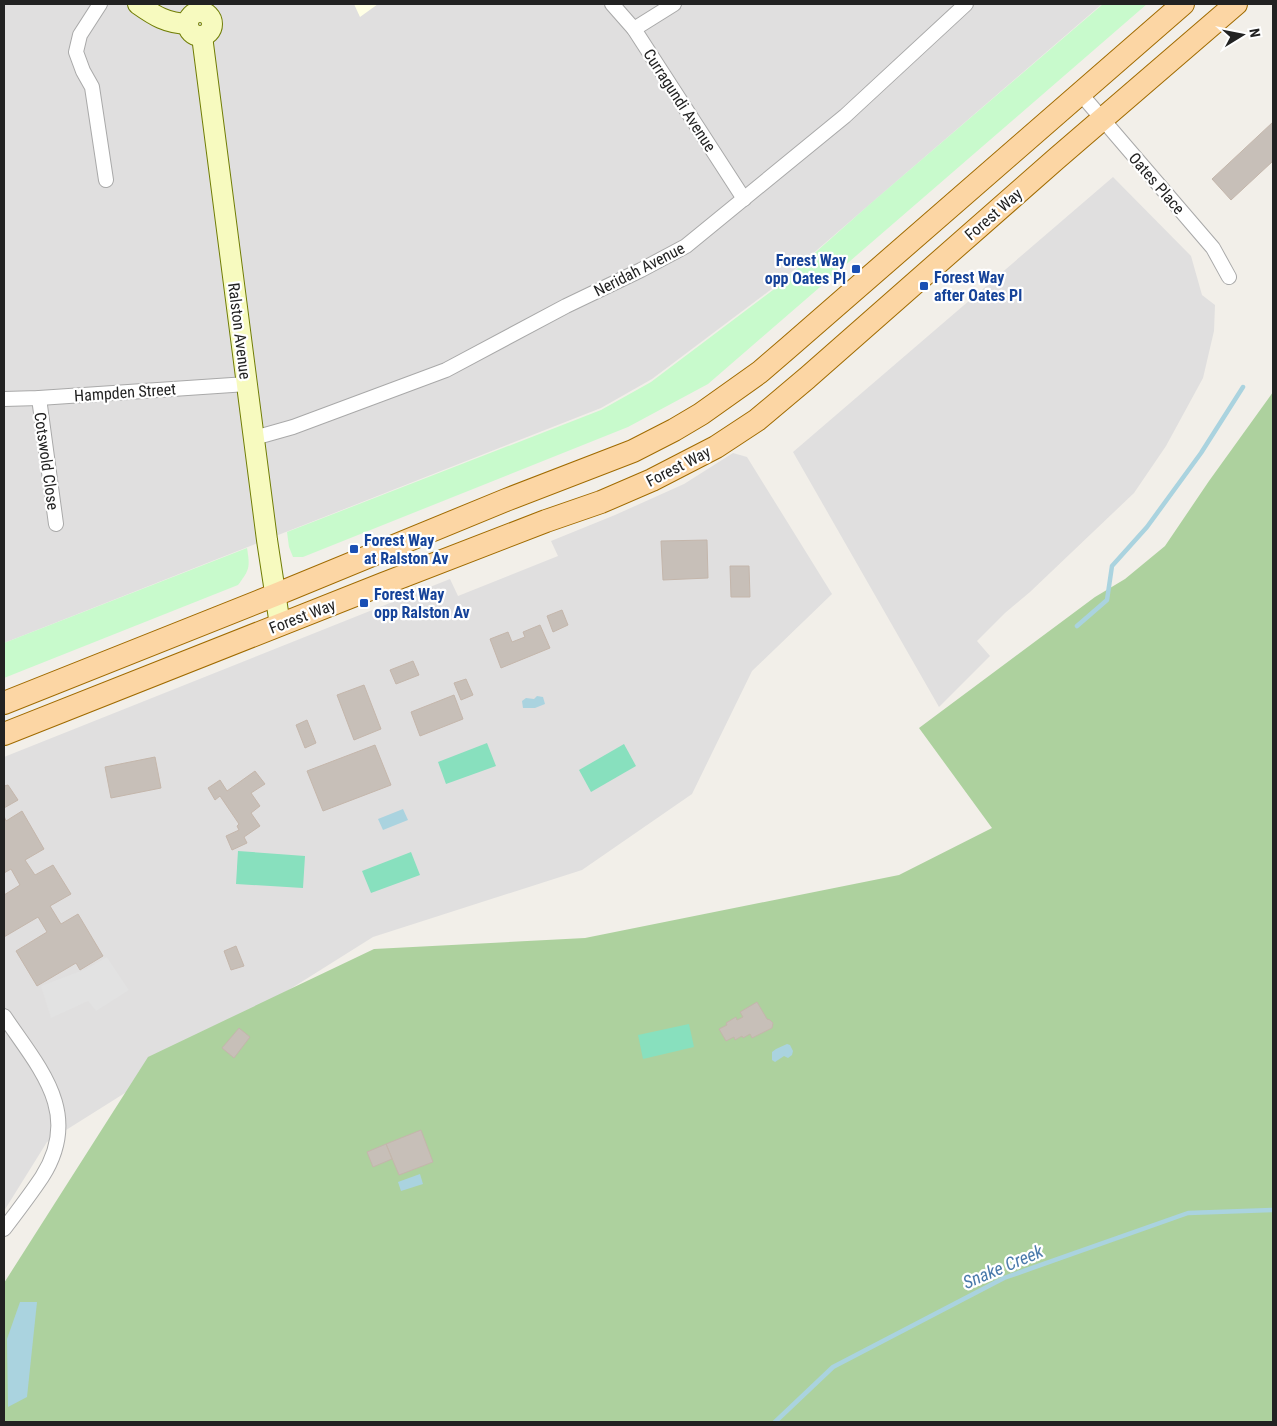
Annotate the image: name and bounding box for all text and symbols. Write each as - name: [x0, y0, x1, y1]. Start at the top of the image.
- north arrow: [1217, 10, 1267, 60]
- text: N: [1246, 27, 1263, 38]
- street label: Curragundi Avenue: [639, 45, 720, 155]
- street label: Oates Place: [1125, 149, 1189, 218]
- street label: Forest Way: [961, 184, 1026, 244]
- street label: Neridah Avenue: [591, 239, 688, 300]
- place label: Forest Way opp Oates Pl: [765, 251, 846, 288]
- marker: Forest Way opp Oates Pl: [850, 263, 862, 275]
- place label: Forest Way after Oates Pl: [934, 268, 1022, 305]
- marker: Forest Way after Oates Pl: [918, 280, 930, 292]
- street label: Ralston Avenue: [224, 282, 255, 380]
- street label: Hampden Street: [74, 379, 177, 406]
- street label: Cotswold Close: [30, 411, 63, 511]
- street label: Forest Way: [643, 442, 714, 491]
- place label: Forest Way at Ralston Av: [364, 531, 448, 568]
- marker: Forest Way at Ralston Av: [348, 543, 360, 555]
- place label: Forest Way opp Ralston Av: [374, 585, 470, 622]
- street label: Forest Way: [266, 595, 338, 638]
- marker: Forest Way opp Ralston Av: [358, 597, 370, 609]
- water label: Snake Creek: [960, 1240, 1047, 1293]

